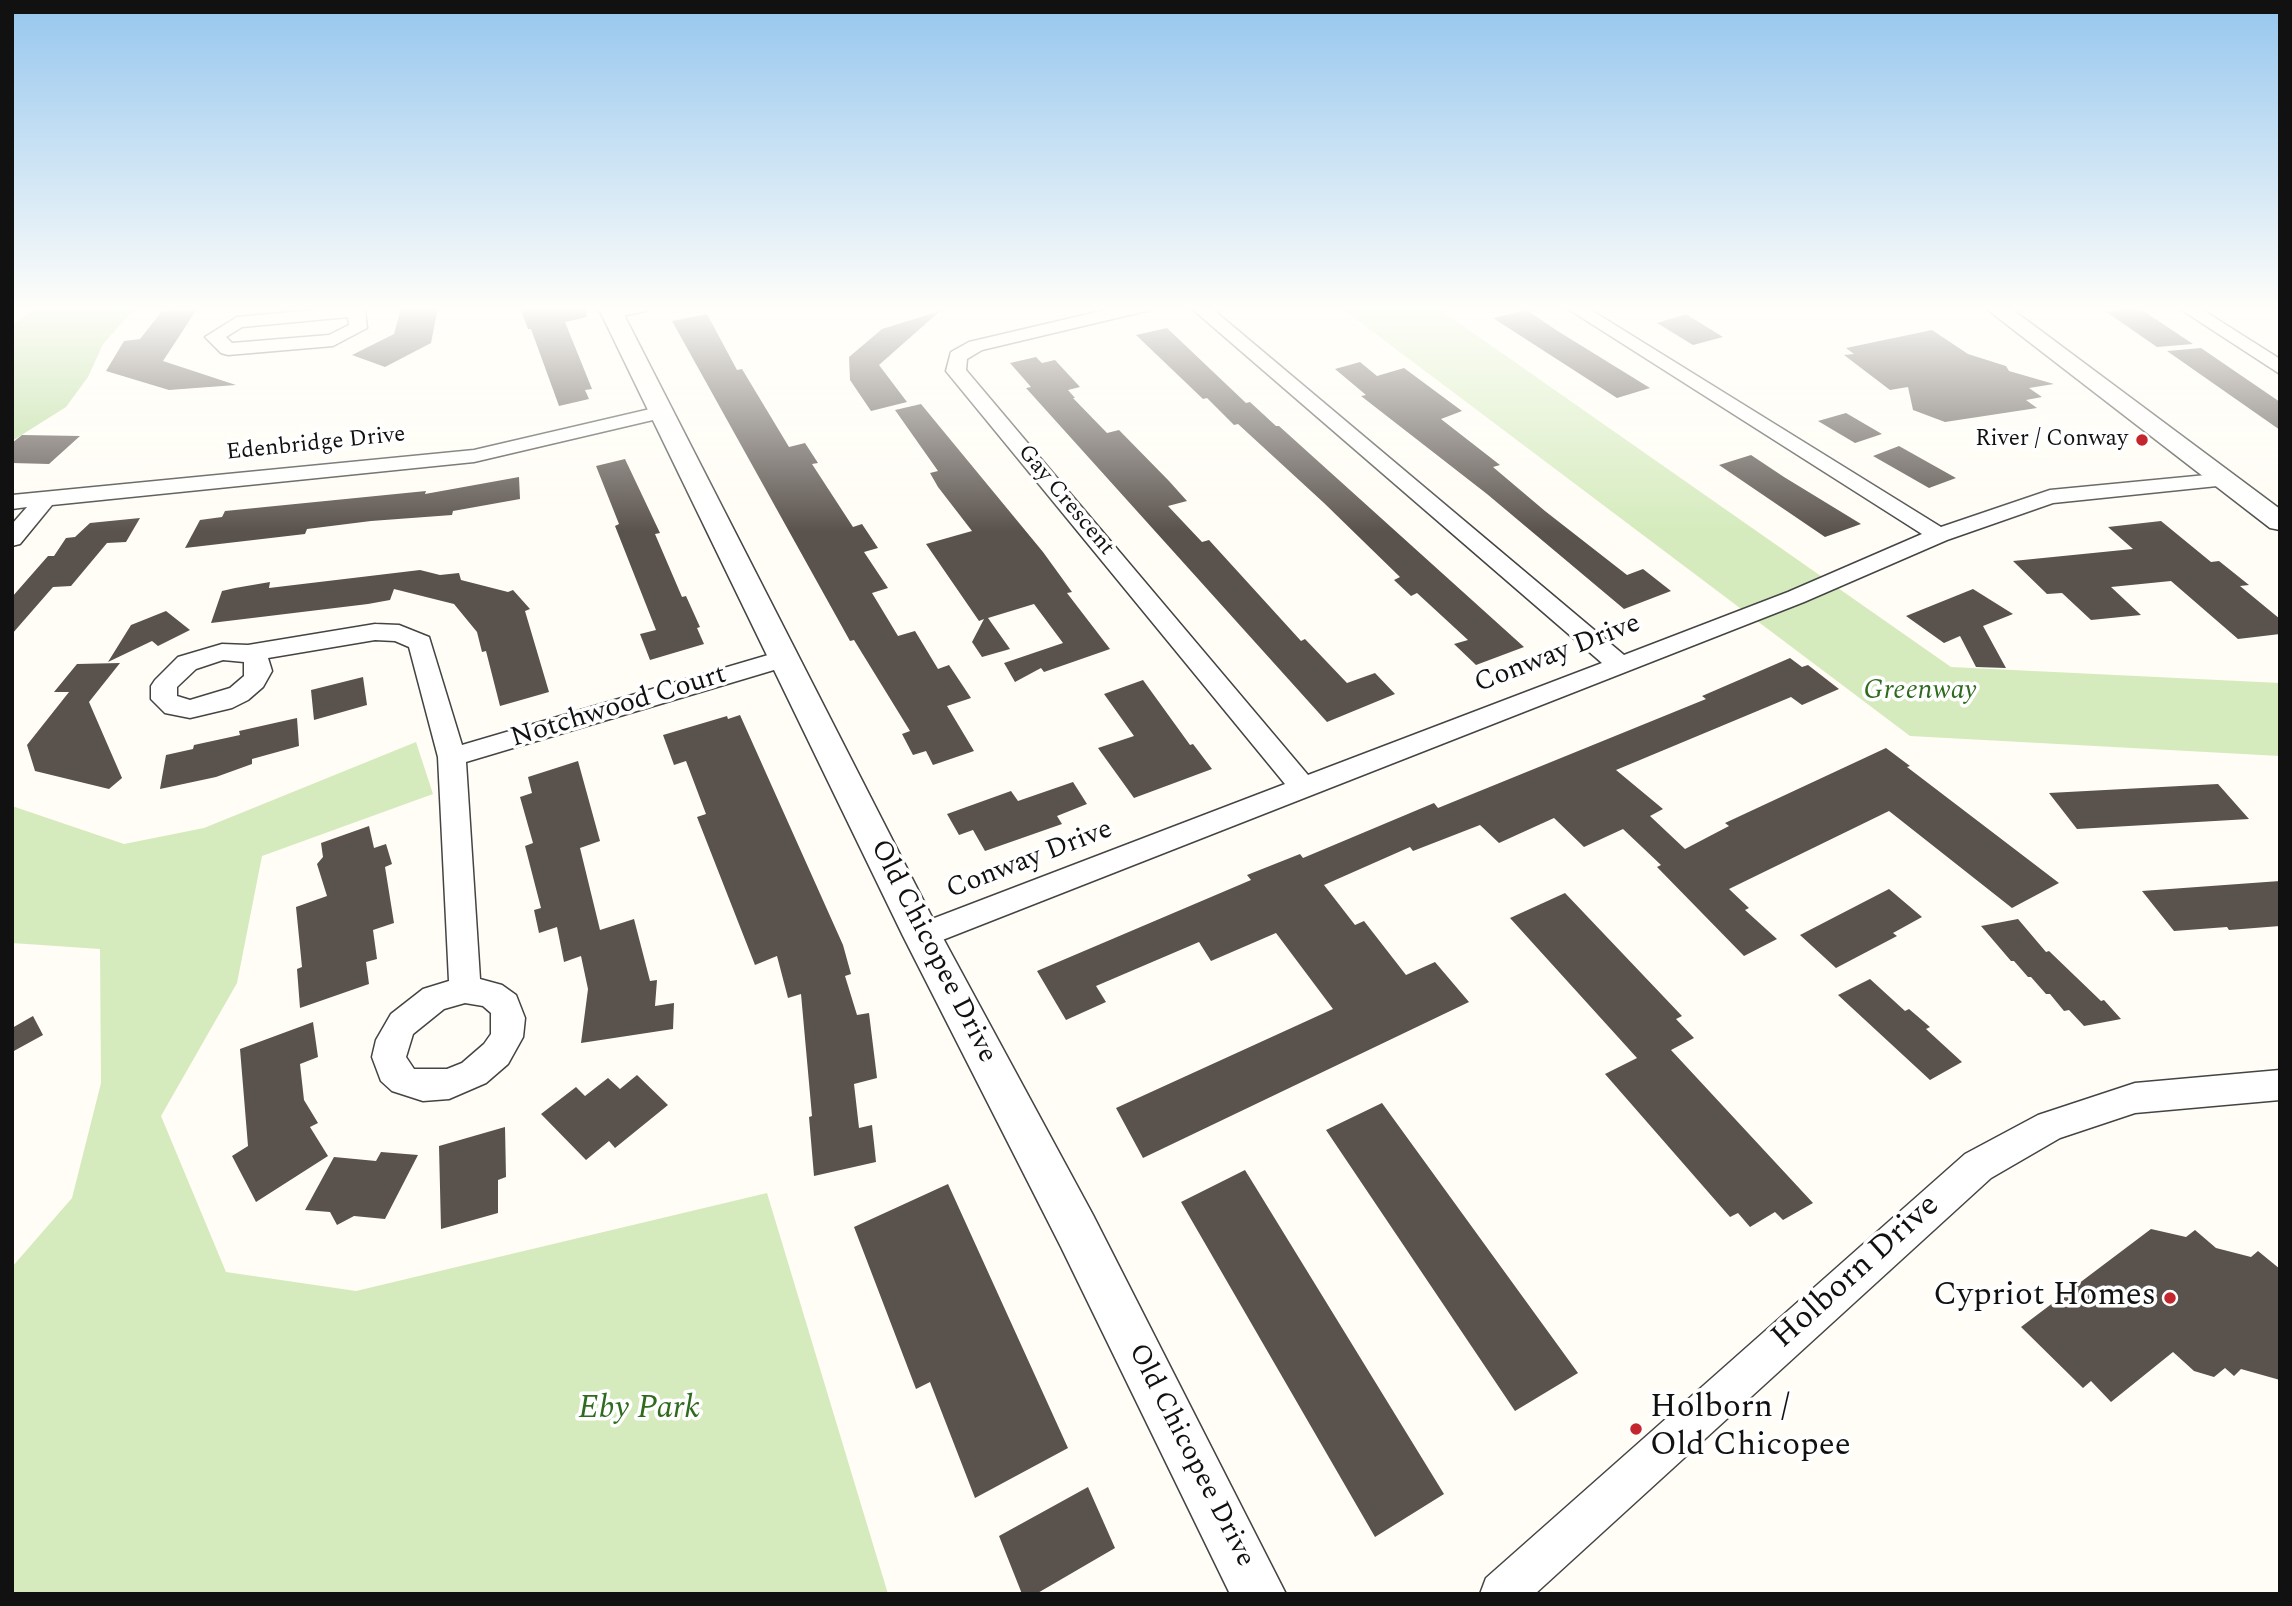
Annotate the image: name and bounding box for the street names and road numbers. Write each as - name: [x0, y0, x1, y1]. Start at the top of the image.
- street label: Edenbridge Drive: [225, 422, 407, 468]
- street label: Gay Crescent: [1011, 440, 1119, 562]
- street label: Conway Drive: [1470, 608, 1646, 702]
- street label: Notchwood Court: [507, 659, 731, 757]
- street label: Conway Drive: [942, 814, 1118, 908]
- street label: Old Chicopee Drive: [861, 835, 1003, 1069]
- street label: Holborn Drive: [1765, 1187, 1949, 1359]
- street label: Old Chicopee Drive: [1119, 1339, 1261, 1573]

